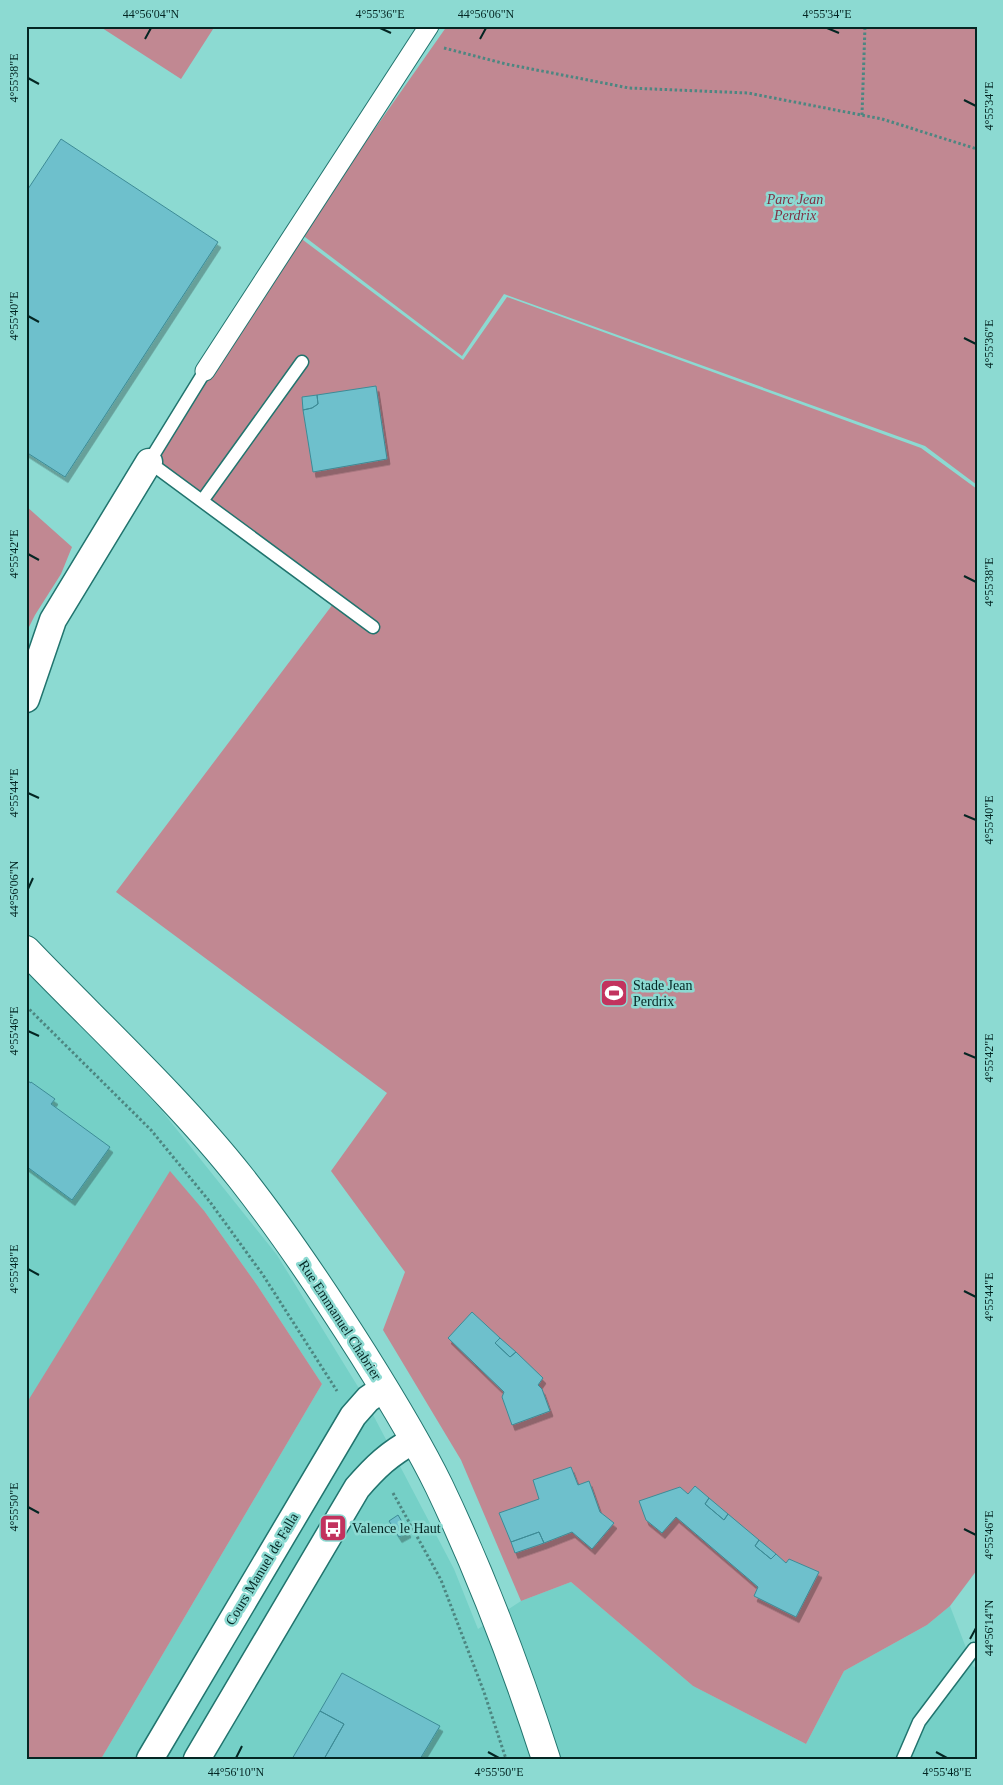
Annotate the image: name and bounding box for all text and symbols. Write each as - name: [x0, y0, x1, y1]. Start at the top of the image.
- text: 44°56'04"N: [123, 7, 180, 21]
- text: 4°55'36"E: [355, 7, 405, 21]
- text: 44°56'06"N: [458, 7, 515, 21]
- text: 4°55'34"E: [802, 7, 852, 21]
- text: 4°55'38"E: [7, 53, 21, 103]
- text: 4°55'34"E: [982, 81, 996, 131]
- park label: Parc Jean Perdrix: [766, 192, 823, 223]
- text: 4°55'40"E: [7, 291, 21, 341]
- text: 4°55'36"E: [982, 319, 996, 369]
- text: 4°55'42"E: [7, 529, 21, 579]
- text: 4°55'38"E: [982, 557, 996, 607]
- text: 4°55'44"E: [7, 768, 21, 818]
- text: 4°55'40"E: [982, 795, 996, 845]
- text: 44°56'06"N: [7, 860, 21, 917]
- sports icon: Stade Jean Perdrix: [599, 978, 629, 1008]
- place label: Stade Jean Perdrix: [633, 978, 692, 1009]
- text: 4°55'46"E: [7, 1006, 21, 1056]
- text: 4°55'42"E: [982, 1033, 996, 1083]
- text: 4°55'48"E: [7, 1244, 21, 1294]
- street label: Rue Emmanuel Chabrier: [296, 1258, 384, 1383]
- text: 4°55'44"E: [982, 1272, 996, 1322]
- text: 4°55'50"E: [7, 1482, 21, 1532]
- street label: Cours Manuel de Falla: [223, 1510, 302, 1628]
- text: 4°55'46"E: [982, 1510, 996, 1560]
- bus stop icon: Valence le Haut: [318, 1513, 348, 1543]
- place label: Valence le Haut: [352, 1521, 441, 1536]
- text: 44°56'14"N: [982, 1599, 996, 1656]
- text: 44°56'10"N: [208, 1765, 265, 1779]
- text: 4°55'50"E: [474, 1765, 524, 1779]
- text: 4°55'48"E: [922, 1765, 972, 1779]

